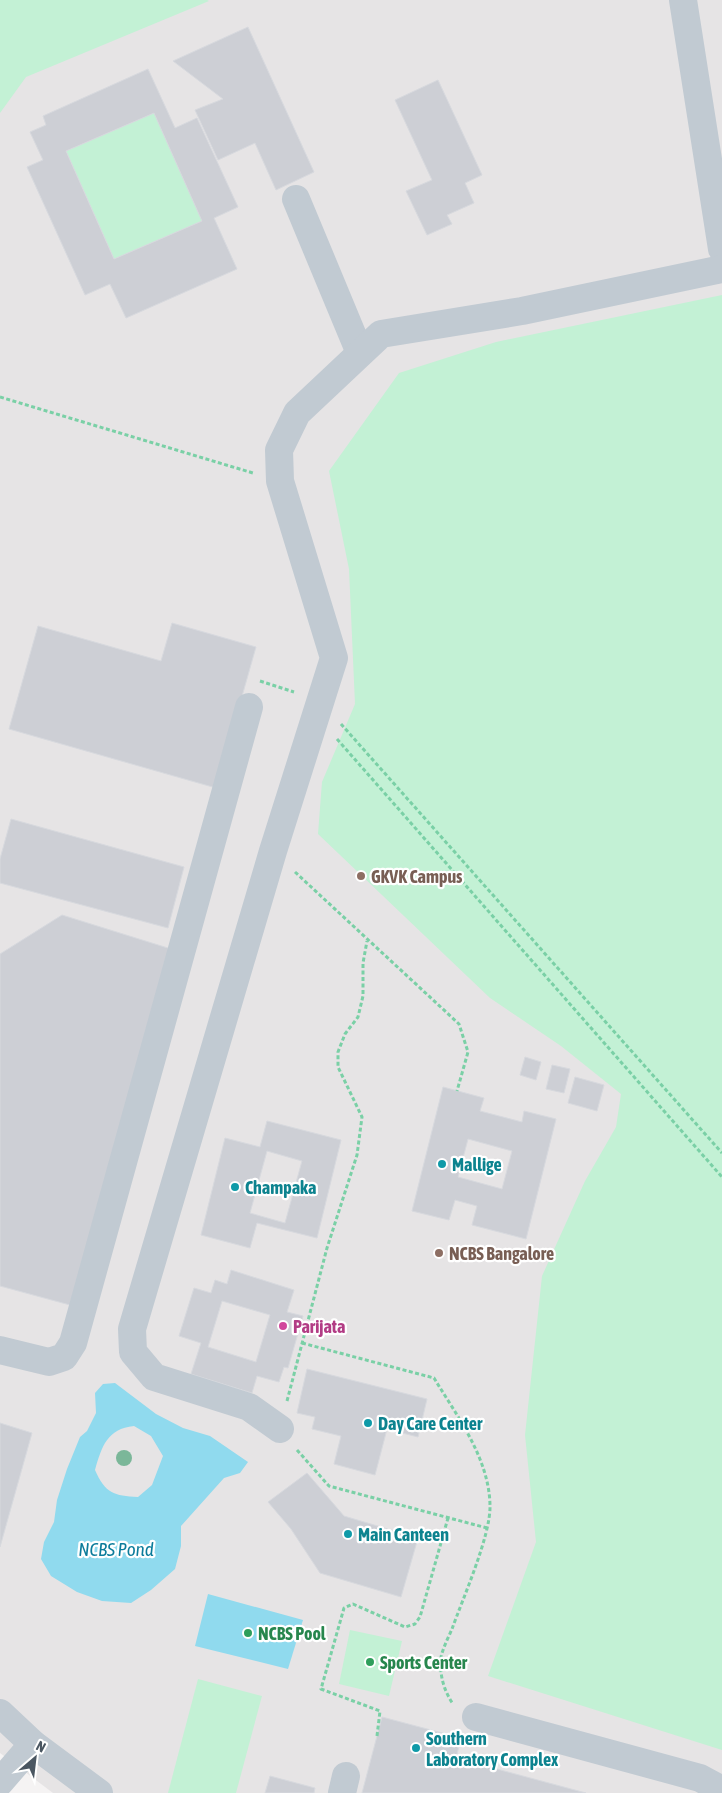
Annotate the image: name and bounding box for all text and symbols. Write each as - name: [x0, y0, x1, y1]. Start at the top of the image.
- place label: GKVK Campus: [371, 866, 463, 887]
- marker: GKVK Campus: [355, 870, 367, 882]
- place label: Mallige: [452, 1154, 502, 1175]
- marker: Mallige: [436, 1158, 448, 1170]
- place label: Champaka: [245, 1177, 316, 1198]
- marker: Champaka: [229, 1181, 241, 1193]
- place label: NCBS Bangalore: [449, 1243, 554, 1264]
- marker: NCBS Bangalore: [433, 1247, 445, 1259]
- place label: Parijata: [293, 1316, 345, 1337]
- marker: Parijata: [277, 1320, 289, 1332]
- place label: Day Care Center: [378, 1413, 483, 1434]
- marker: Day Care Center: [362, 1417, 374, 1429]
- place label: Main Canteen: [358, 1524, 449, 1545]
- marker: Main Canteen: [342, 1528, 354, 1540]
- water label: NCBS Pond: [78, 1538, 154, 1560]
- place label: NCBS Pool: [258, 1623, 326, 1644]
- marker: NCBS Pool: [242, 1627, 254, 1639]
- place label: Sports Center: [380, 1652, 468, 1673]
- marker: Sports Center: [364, 1656, 376, 1668]
- place label: Southern Laboratory Complex: [426, 1728, 559, 1770]
- north arrow: [10, 1733, 60, 1783]
- text: N: [34, 1738, 49, 1756]
- marker: Southern Laboratory Complex: [410, 1742, 422, 1754]

